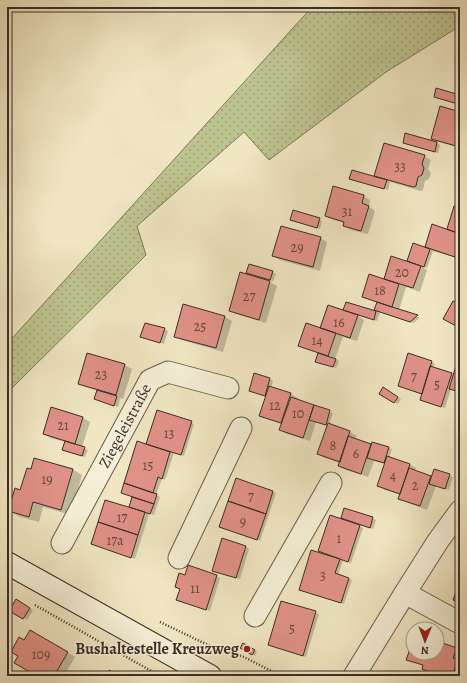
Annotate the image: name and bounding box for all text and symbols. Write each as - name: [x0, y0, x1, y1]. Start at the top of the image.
- house number: 33: [394, 157, 406, 176]
- house number: 31: [342, 202, 353, 221]
- house number: 29: [290, 238, 304, 257]
- house number: 20: [395, 263, 409, 282]
- house number: 18: [374, 281, 386, 300]
- house number: 27: [243, 287, 255, 306]
- house number: 16: [333, 313, 345, 332]
- house number: 25: [194, 317, 206, 336]
- house number: 14: [311, 331, 323, 350]
- house number: 23: [95, 365, 107, 384]
- house number: 7: [411, 367, 417, 386]
- house number: 5: [434, 375, 440, 394]
- street label: Ziegeleistraße: [93, 380, 157, 472]
- house number: 12: [269, 396, 281, 415]
- house number: 10: [292, 404, 304, 423]
- house number: 21: [57, 416, 69, 435]
- house number: 13: [164, 424, 174, 443]
- house number: 8: [330, 436, 337, 455]
- house number: 6: [353, 444, 359, 463]
- house number: 15: [143, 456, 153, 475]
- house number: 4: [390, 466, 396, 485]
- house number: 19: [41, 470, 53, 489]
- house number: 2: [412, 476, 419, 495]
- house number: 7: [248, 487, 254, 506]
- house number: 17: [117, 508, 127, 527]
- house number: 9: [240, 512, 246, 531]
- house number: 1: [337, 529, 342, 548]
- house number: 17a: [106, 531, 124, 550]
- house number: 3: [320, 566, 326, 585]
- house number: 11: [190, 579, 200, 598]
- house number: 5: [289, 619, 295, 638]
- north arrow: [405, 621, 445, 661]
- place label: Bushaltestelle Kreuzweg: [75, 638, 240, 660]
- text: N: [421, 643, 429, 658]
- marker: Bushaltestelle Kreuzweg: [242, 644, 252, 654]
- house number: 109: [32, 645, 50, 664]

